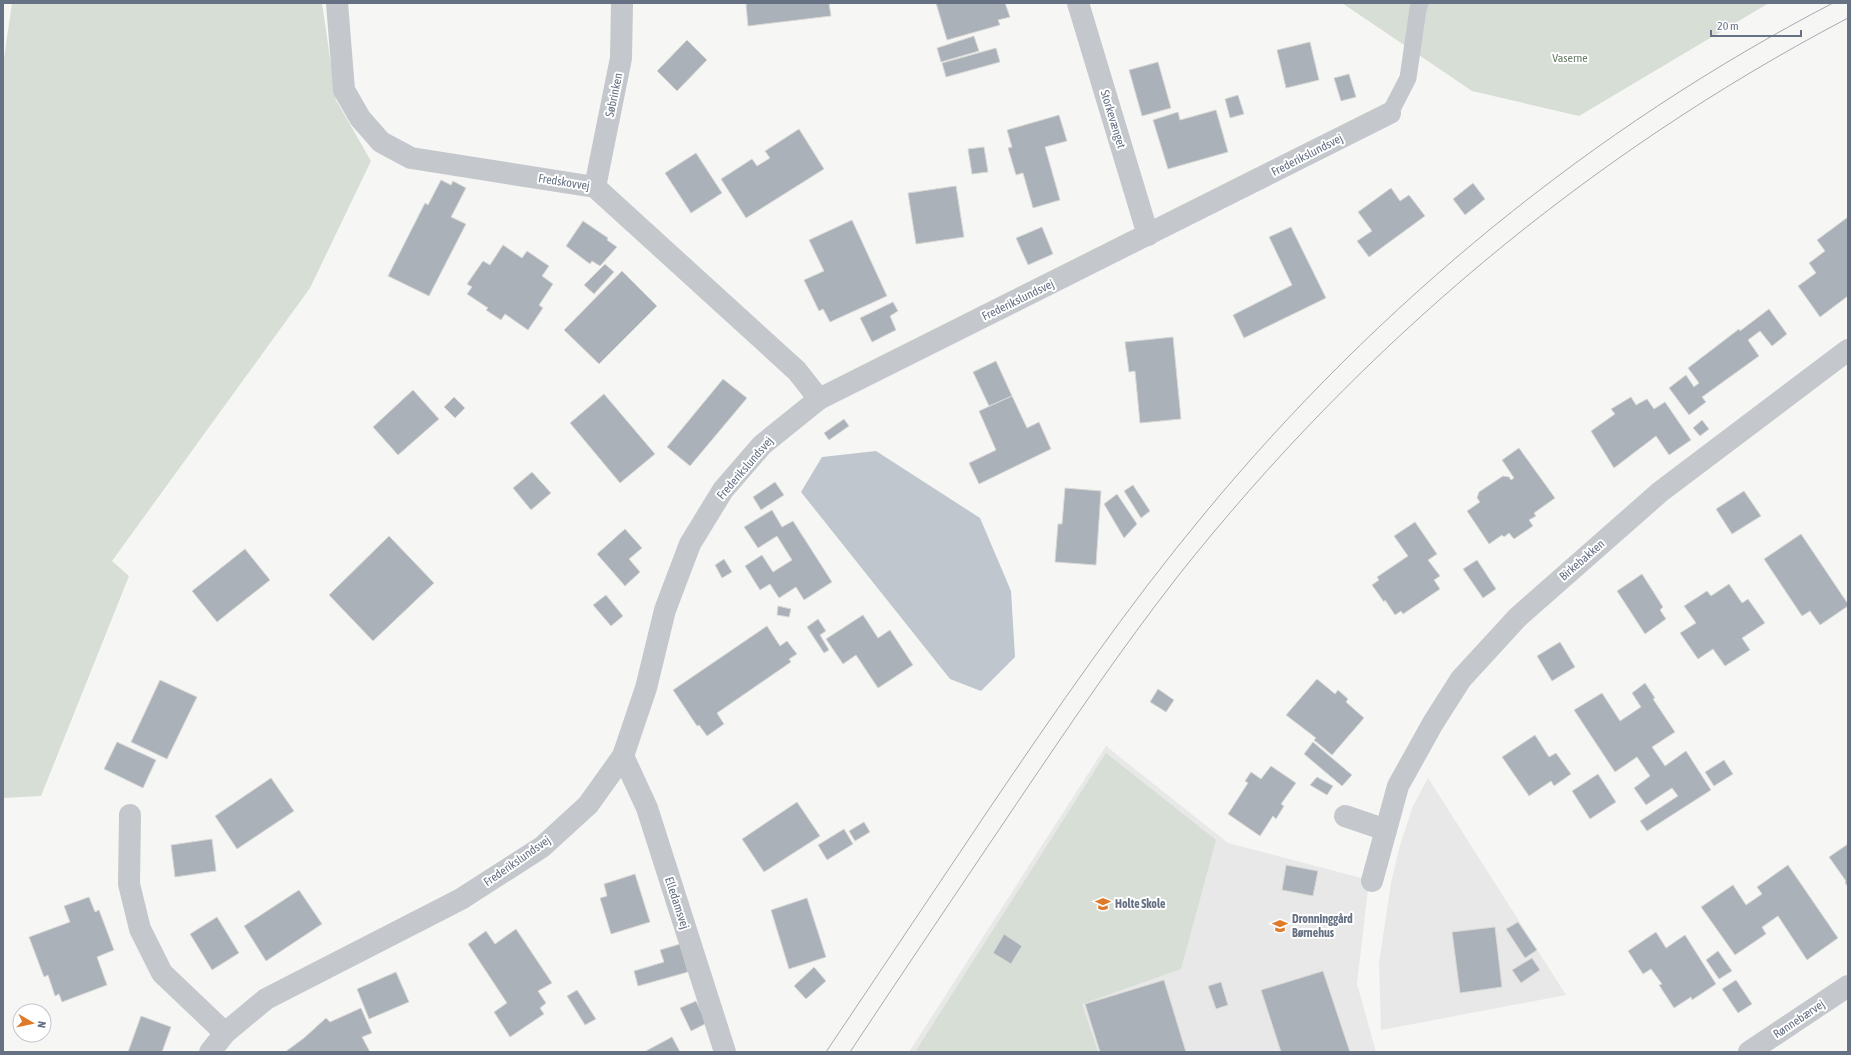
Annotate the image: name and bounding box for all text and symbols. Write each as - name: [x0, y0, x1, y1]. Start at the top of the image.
- scale bar: [1711, 12, 1801, 38]
- text: 20 m: [1717, 19, 1739, 33]
- park label: Vaserne: [1552, 51, 1588, 65]
- street label: Søbrinken: [602, 72, 626, 118]
- street label: Storkevænget: [1098, 88, 1129, 150]
- street label: Frederikslundsvej: [1269, 131, 1345, 179]
- street label: Fredskovvej: [537, 171, 591, 193]
- street label: Frederikslundsvej: [980, 277, 1056, 323]
- street label: Frederikslundsvej: [714, 434, 776, 502]
- street label: Birkebakken: [1557, 537, 1607, 583]
- street label: Frederikslundsvej: [481, 833, 553, 889]
- street label: Elledamsvej: [662, 875, 692, 931]
- school or university icon: Holte Skole: [1094, 895, 1112, 913]
- place label: Holte Skole: [1115, 897, 1166, 911]
- place label: Dronninggård Børnehus: [1292, 912, 1353, 940]
- school or university icon: Dronninggård Børnehus: [1271, 917, 1289, 935]
- street label: Rønnebærvej: [1771, 997, 1827, 1041]
- north arrow: [12, 1003, 52, 1043]
- text: N: [35, 1020, 48, 1029]

